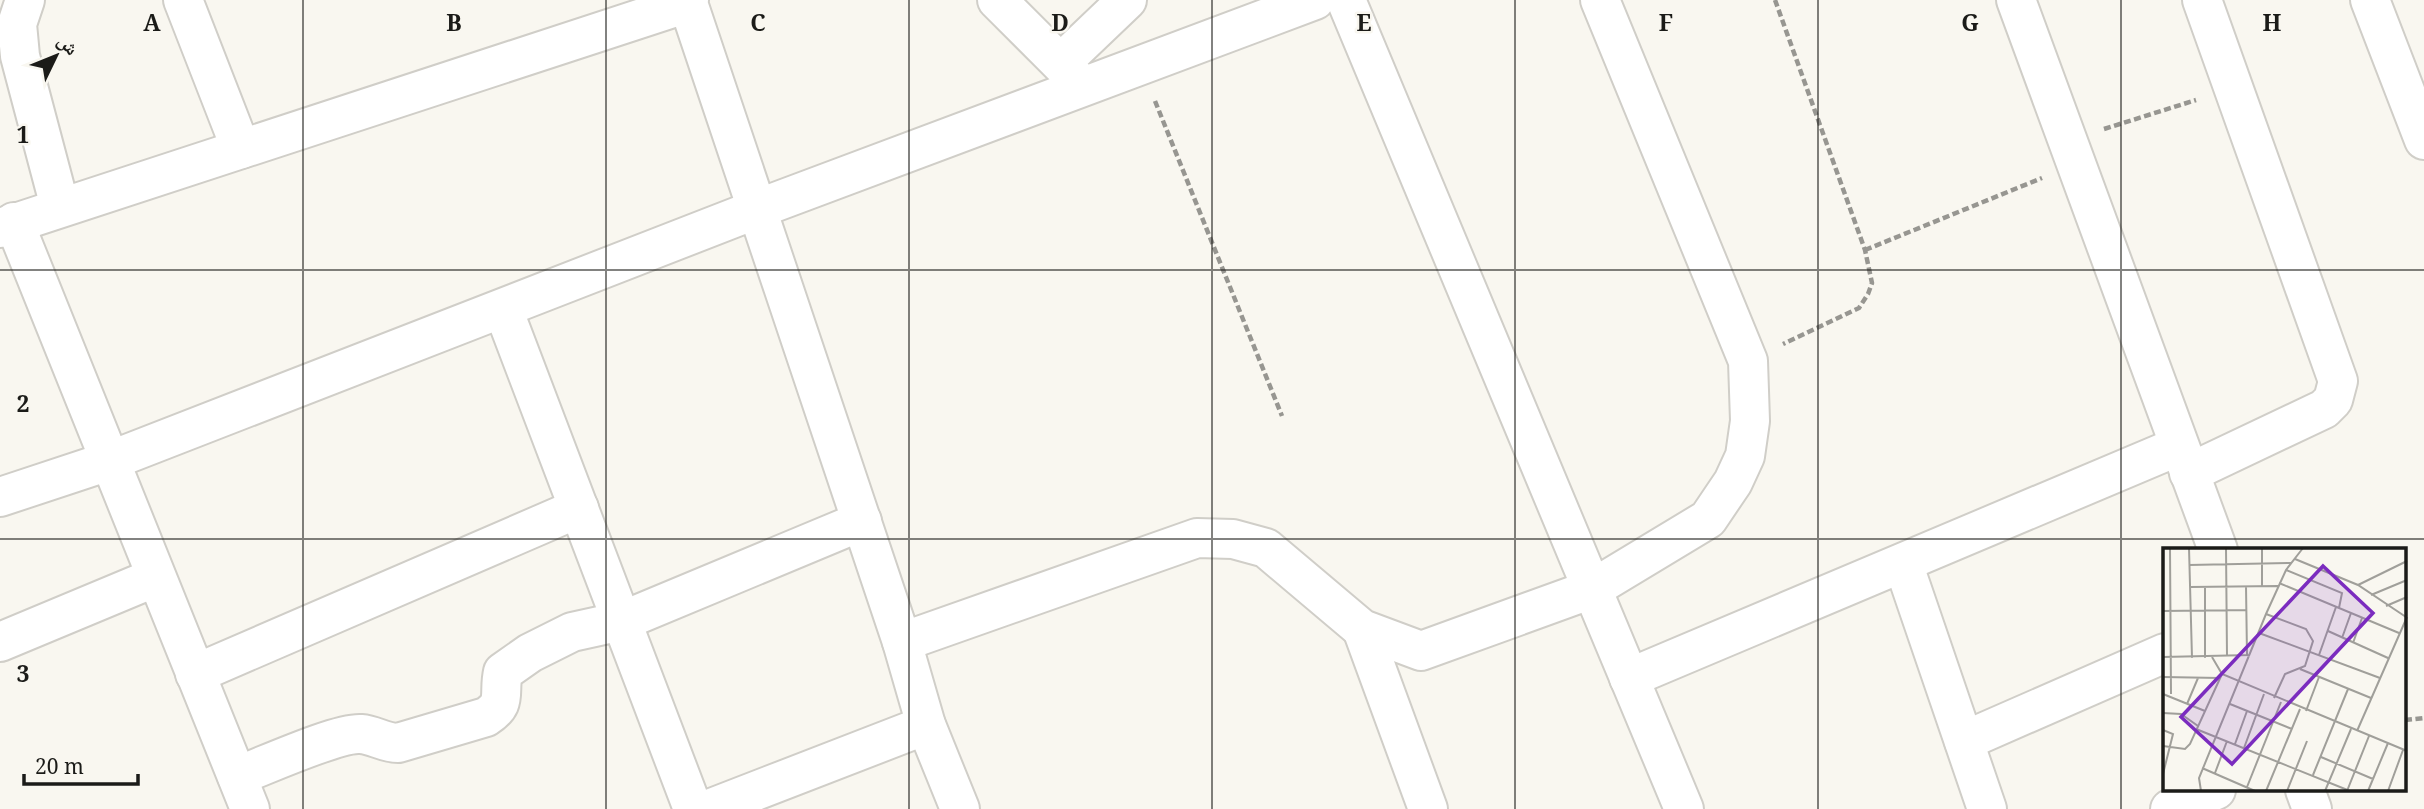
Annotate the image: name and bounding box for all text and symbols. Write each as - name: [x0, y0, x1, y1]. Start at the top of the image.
- text: A: [143, 6, 161, 38]
- text: B: [446, 6, 462, 38]
- text: C: [750, 6, 766, 38]
- text: D: [1051, 6, 1069, 38]
- text: E: [1356, 6, 1372, 38]
- text: F: [1659, 6, 1673, 38]
- text: G: [1961, 6, 1979, 38]
- text: H: [2263, 6, 2282, 38]
- north arrow: [21, 21, 91, 91]
- text: ش: [52, 28, 85, 61]
- text: 1: [17, 118, 30, 150]
- text: 2: [17, 387, 30, 419]
- inset map: [2163, 548, 2406, 792]
- text: 3: [17, 657, 30, 689]
- scale bar: [24, 742, 138, 786]
- text: 20 m: [35, 752, 84, 780]

